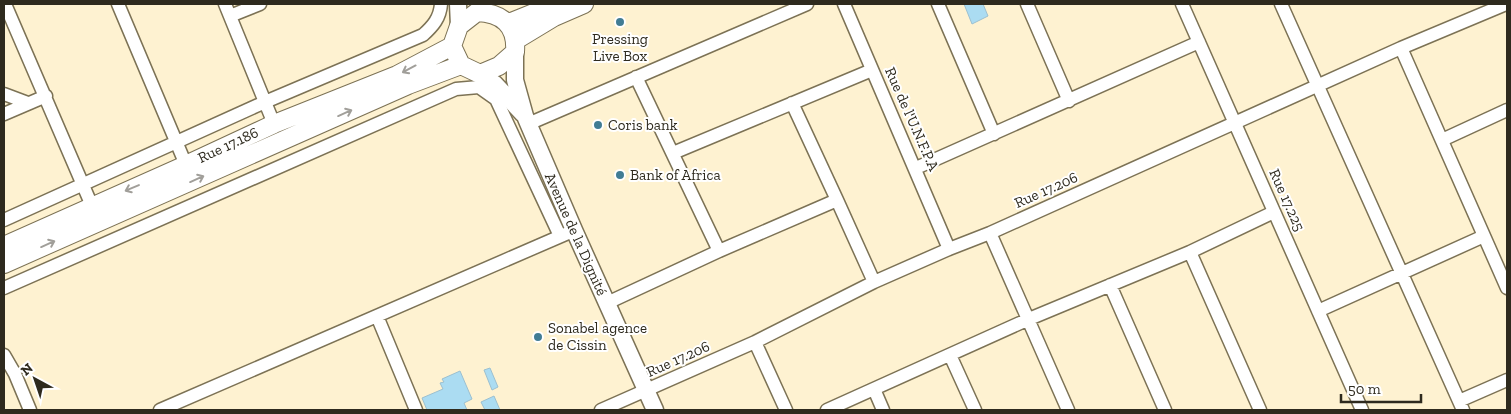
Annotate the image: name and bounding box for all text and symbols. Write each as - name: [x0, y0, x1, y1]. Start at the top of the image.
- marker: Pressing Live Box: [614, 16, 626, 28]
- place label: Pressing Live Box: [592, 30, 648, 65]
- one-way arrow: [403, 64, 417, 74]
- street label: Rue de l'U.N.F.P.A: [881, 64, 943, 174]
- one-way arrow: [337, 107, 352, 117]
- place label: Coris bank: [608, 116, 678, 134]
- marker: Coris bank: [592, 119, 604, 131]
- street label: Rue 17.186: [195, 123, 261, 167]
- place label: Bank of Africa: [630, 166, 721, 184]
- street label: Rue 17.225: [1265, 166, 1309, 234]
- street label: Rue 17.206: [1012, 168, 1081, 212]
- marker: Bank of Africa: [614, 169, 626, 181]
- street label: Avenue de la Dignité: [541, 170, 611, 298]
- one-way arrow: [189, 173, 204, 183]
- one-way arrow: [125, 184, 140, 194]
- one-way arrow: [40, 239, 55, 249]
- place label: Sonabel agence de Cissin: [548, 319, 647, 354]
- marker: Sonabel agence de Cissin: [532, 331, 544, 343]
- street label: Rue 17.206: [644, 337, 713, 381]
- north arrow: [10, 354, 60, 404]
- text: N: [17, 359, 37, 379]
- scale bar: [1341, 372, 1421, 404]
- text: 50 m: [1348, 380, 1381, 398]

